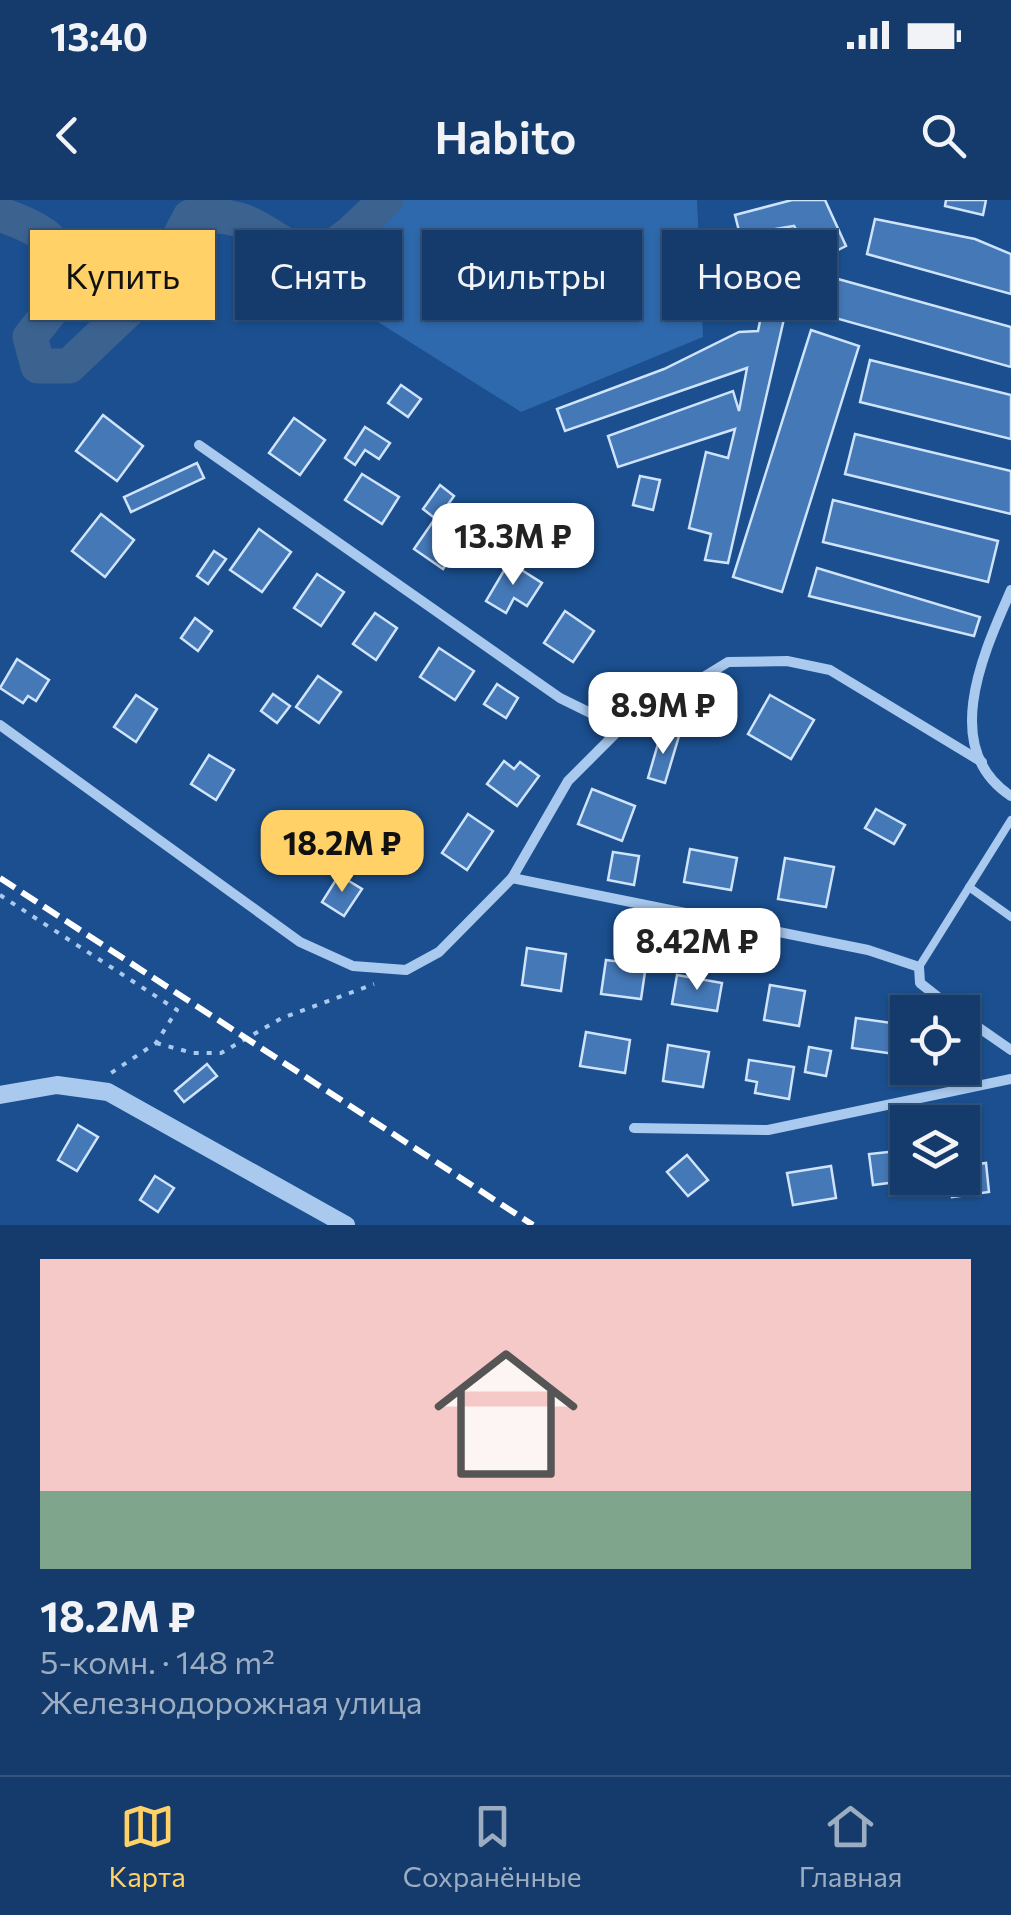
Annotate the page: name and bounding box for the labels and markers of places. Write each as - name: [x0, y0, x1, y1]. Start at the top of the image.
- pin: 13.3M ₽: [421, 503, 605, 588]
- pin: 8.9M ₽: [582, 672, 744, 757]
- pin: 18.2M ₽: [250, 810, 434, 895]
- pin: 8.42M ₽: [605, 908, 789, 993]

